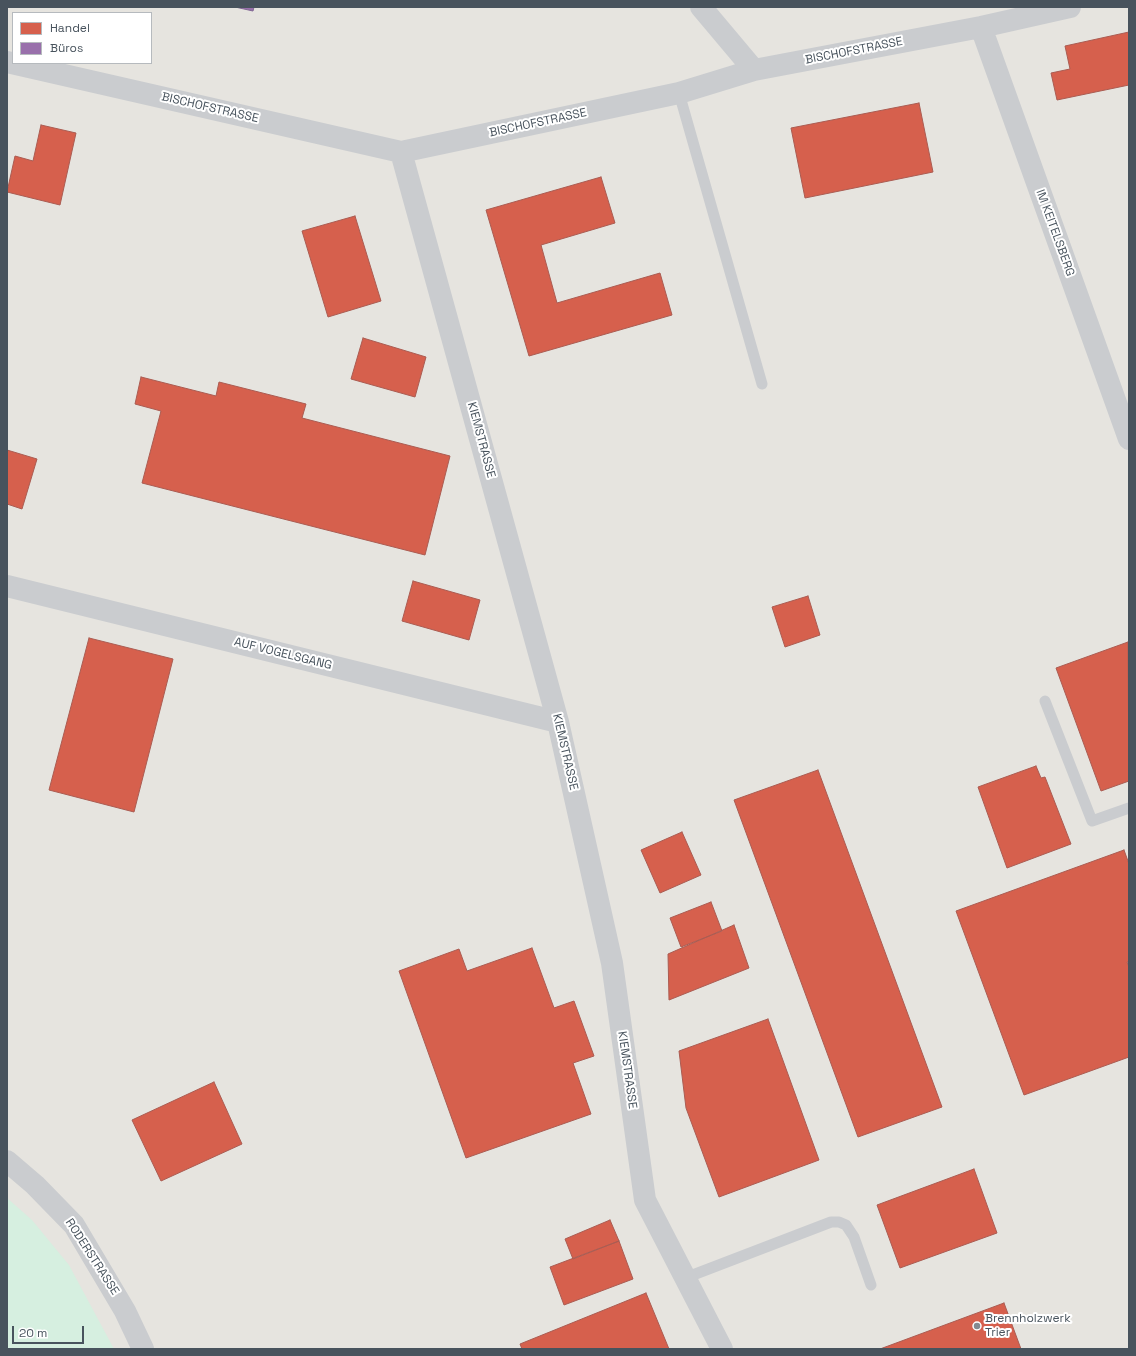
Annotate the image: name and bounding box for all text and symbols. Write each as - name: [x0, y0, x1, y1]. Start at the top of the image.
- legend: [12, 12, 152, 64]
- text: Handel: [50, 20, 90, 36]
- street label: BISCHOFSTRASSE: [804, 34, 904, 68]
- text: Büros: [50, 40, 83, 56]
- street label: BISCHOFSTRASSE: [160, 90, 260, 126]
- street label: BISCHOFSTRASSE: [488, 106, 588, 140]
- street label: IM KEITELSBERG: [1033, 188, 1077, 278]
- street label: KIEMSTRASSE: [464, 400, 498, 480]
- street label: AUF VOGELSGANG: [233, 635, 333, 673]
- street label: KIEMSTRASSE: [549, 712, 581, 792]
- street label: KIEMSTRASSE: [614, 1030, 640, 1110]
- street label: RODERSTRASSE: [62, 1216, 122, 1298]
- place label: Brennholzwerk Trier: [985, 1312, 1071, 1340]
- scale bar: [14, 1318, 86, 1344]
- marker: Brennholzwerk Trier: [972, 1321, 982, 1331]
- text: 20 m: [19, 1325, 47, 1341]

